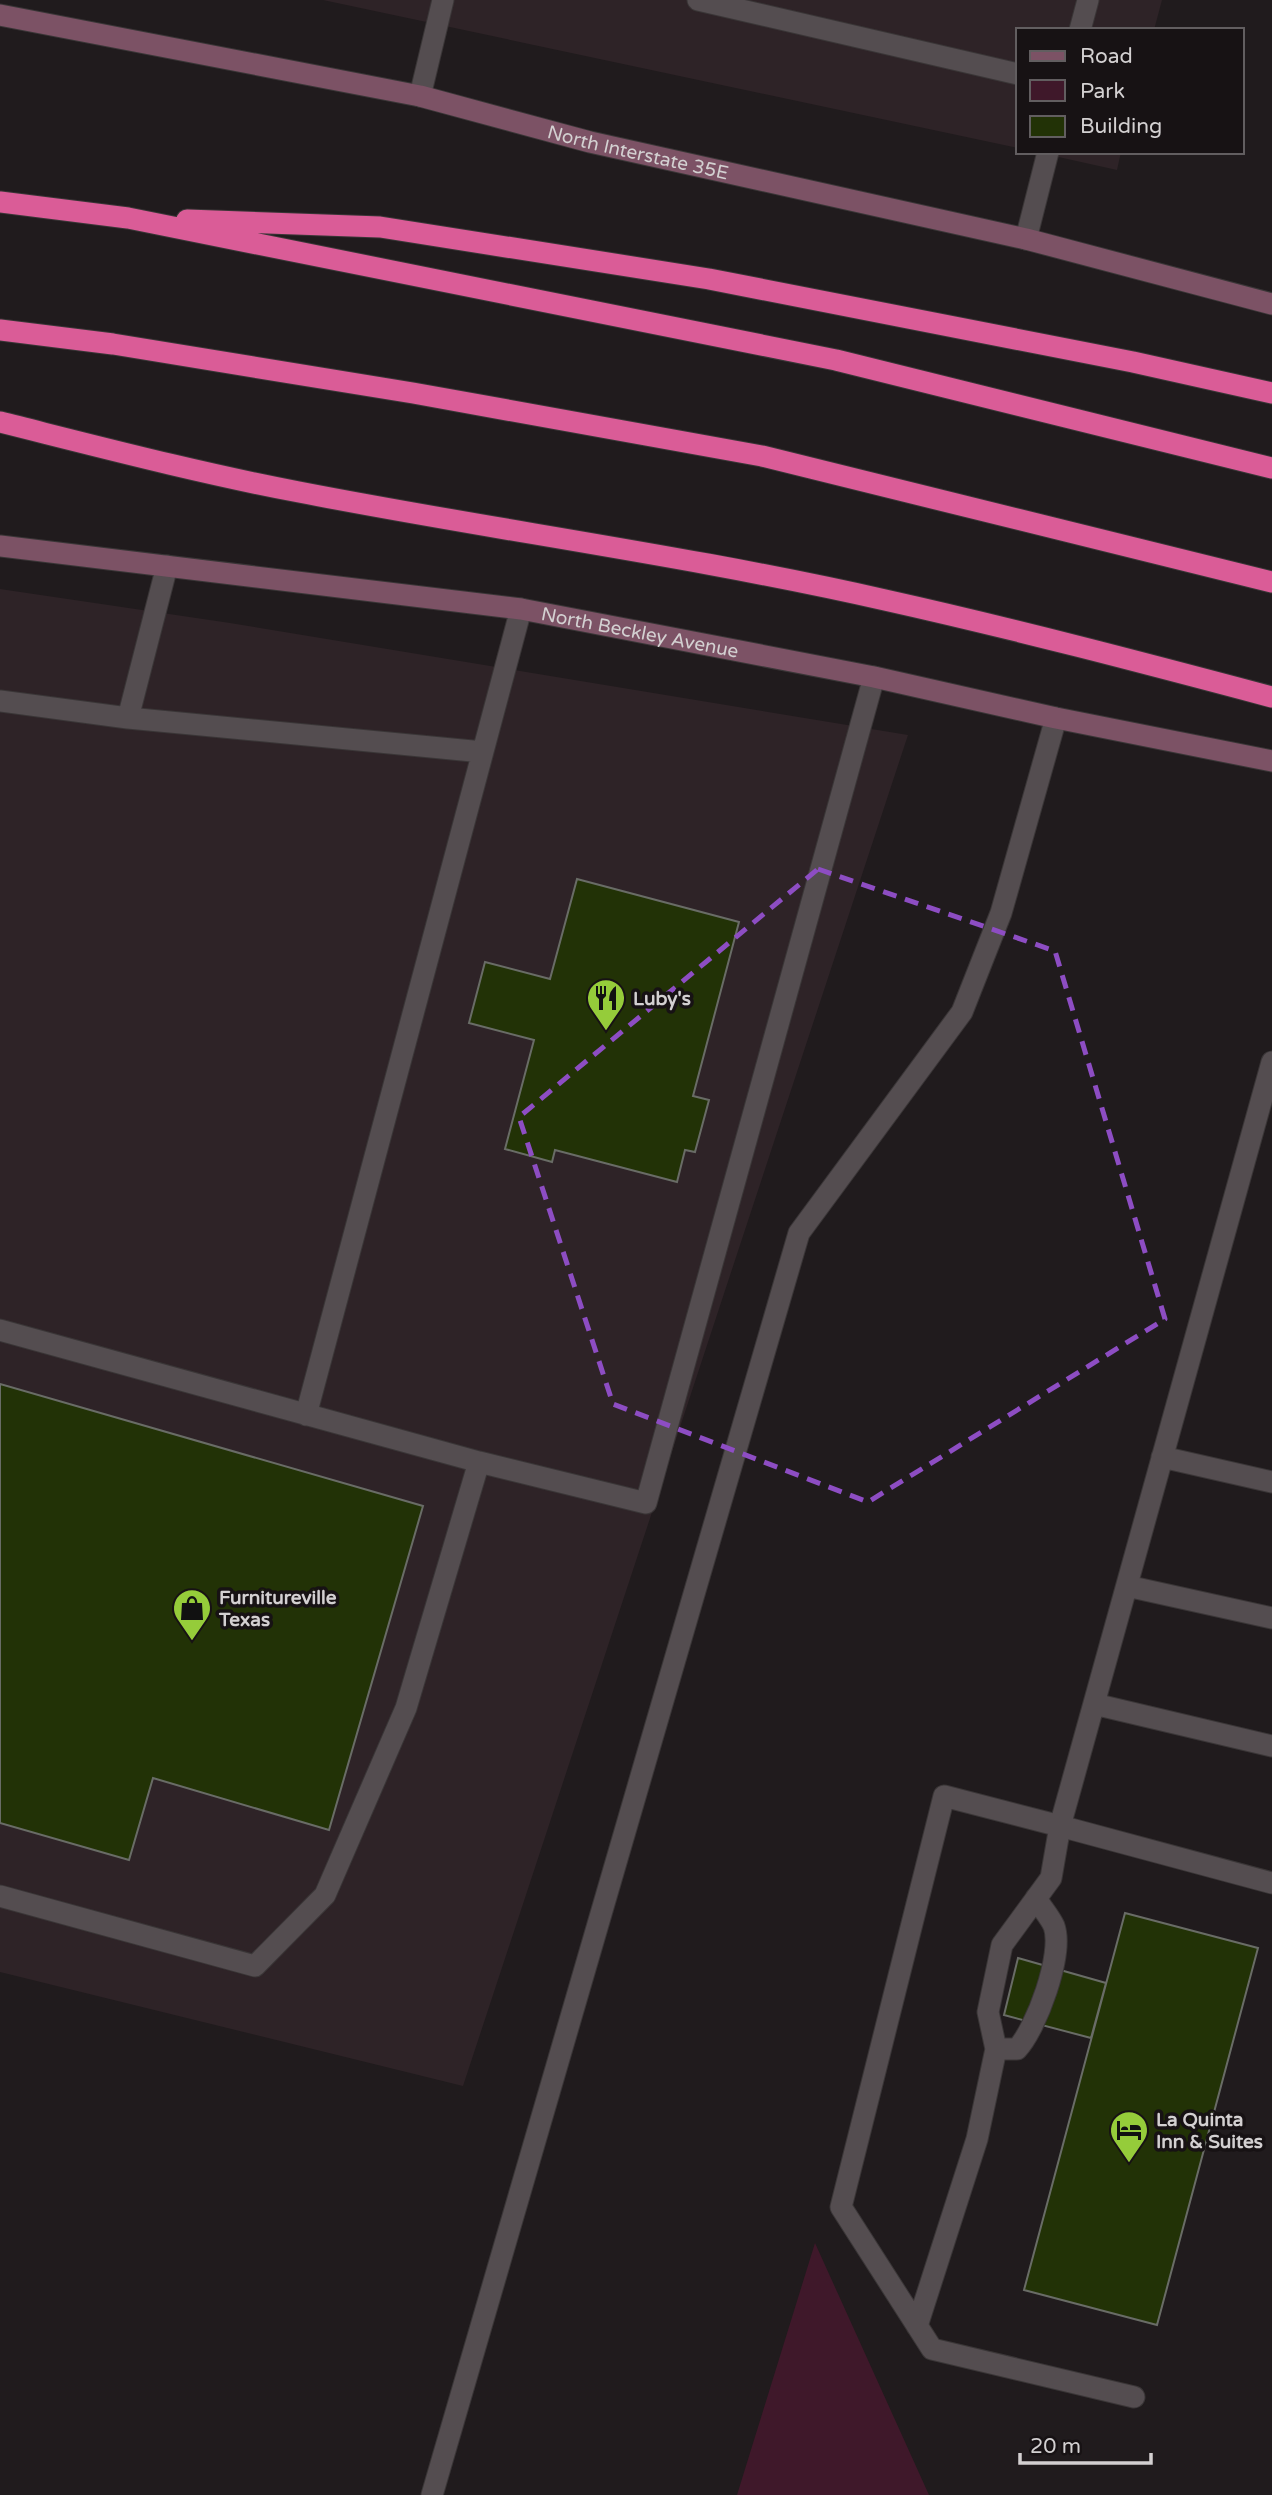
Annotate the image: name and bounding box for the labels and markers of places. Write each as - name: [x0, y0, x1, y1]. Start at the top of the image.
- restaurant icon: Luby's: [585, 977, 627, 1032]
- place label: Luby's: [633, 988, 691, 1011]
- shop icon: Furnitureville Texas: [171, 1587, 213, 1642]
- place label: Furnitureville Texas: [218, 1587, 337, 1631]
- hotel icon: La Quinta Inn & Suites: [1108, 2109, 1150, 2164]
- place label: La Quinta Inn & Suites: [1156, 2109, 1263, 2153]

